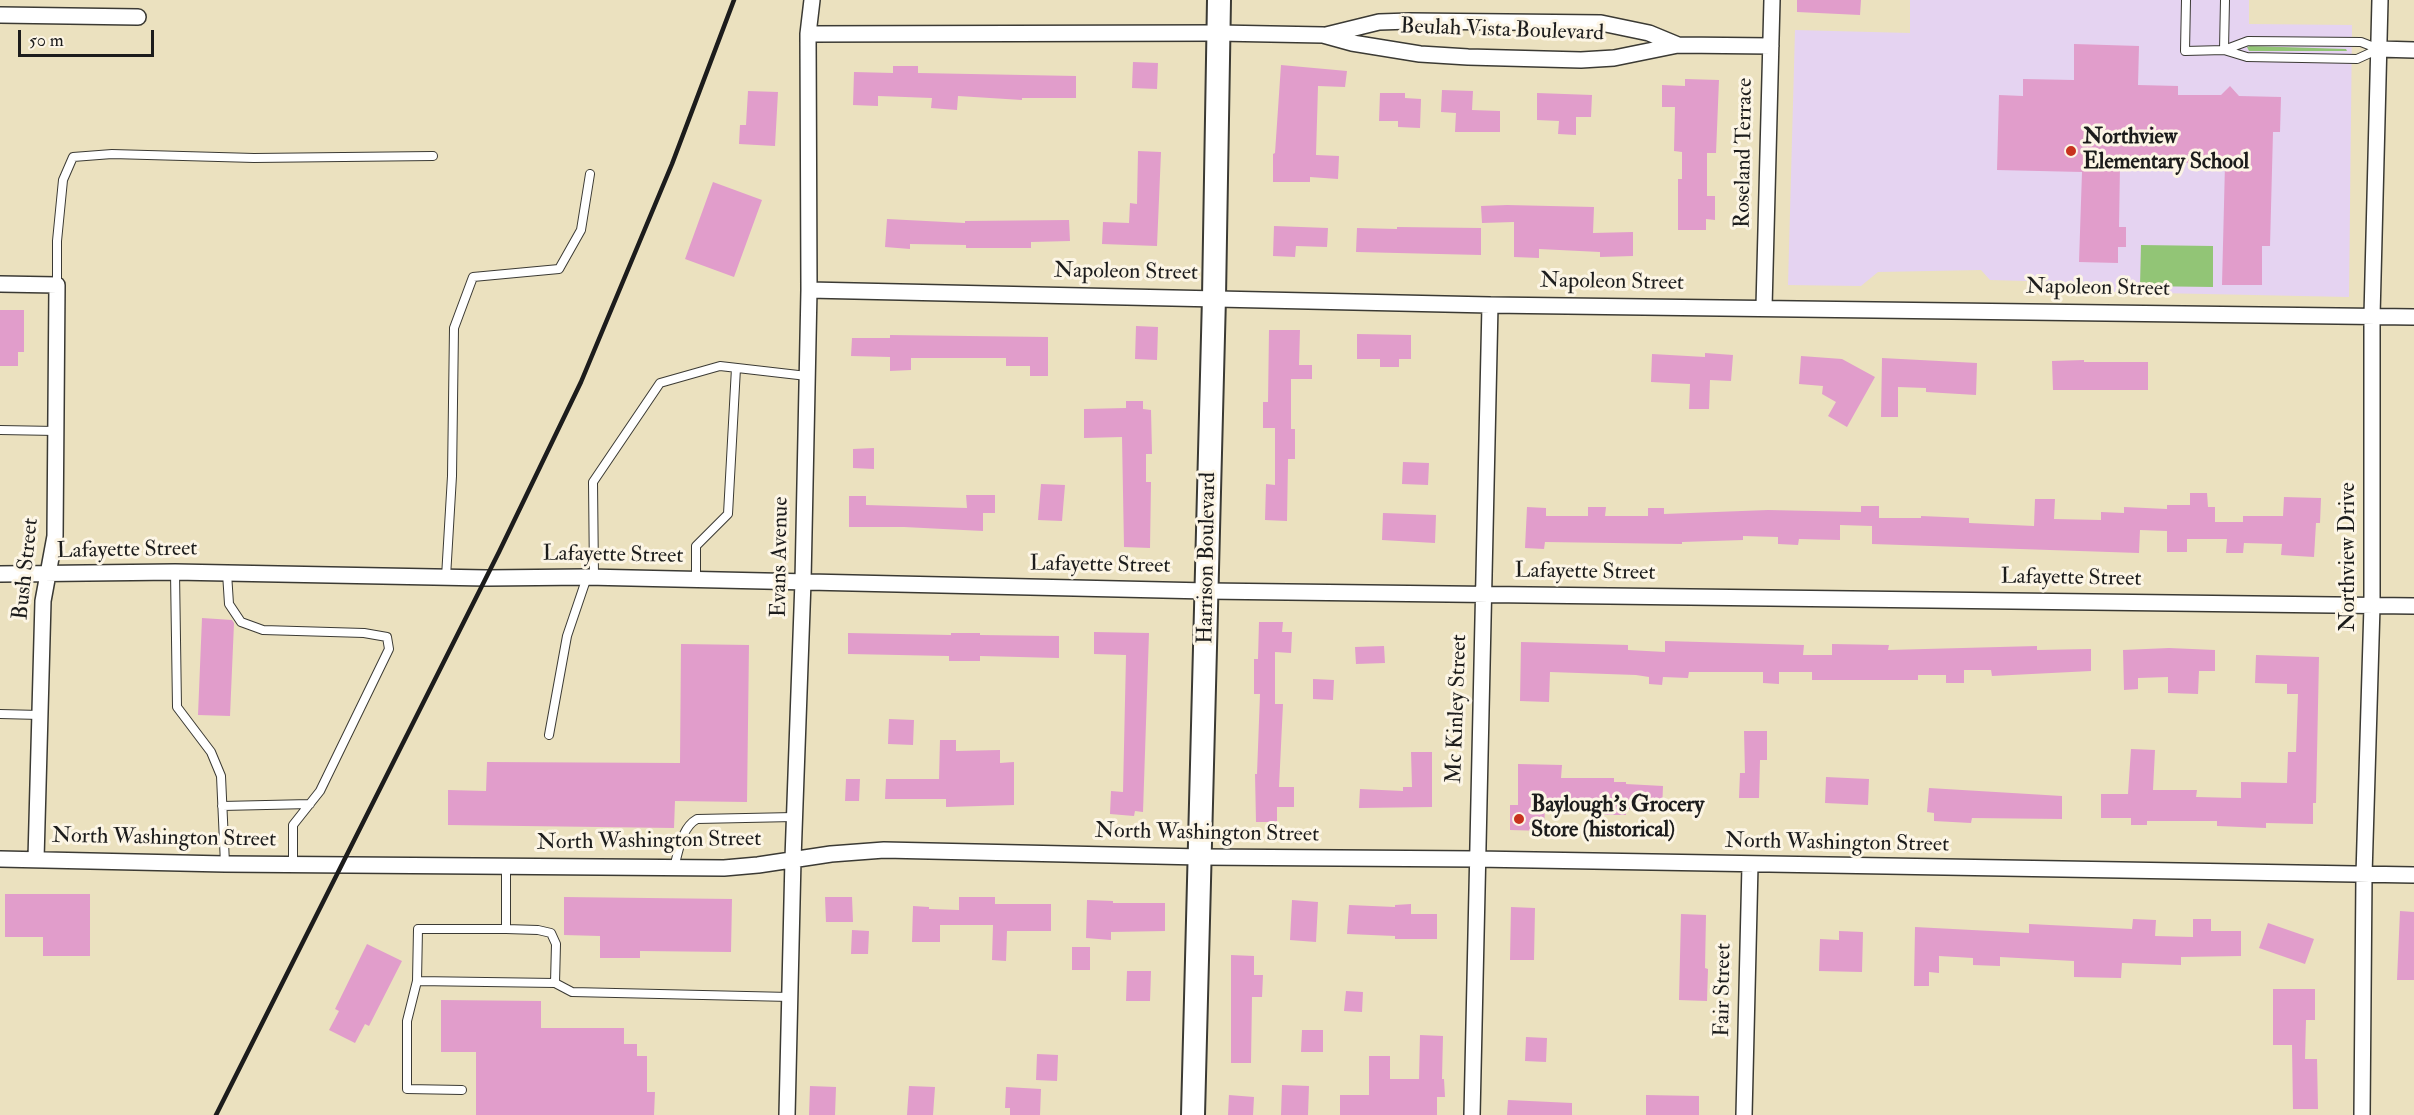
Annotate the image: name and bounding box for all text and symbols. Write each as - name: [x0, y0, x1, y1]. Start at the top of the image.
- street label: Beulah Vista Boulevard: [1400, 14, 1604, 48]
- scale bar: [21, 18, 158, 56]
- text: 50 m: [29, 29, 64, 52]
- street label: Roseland Terrace: [1730, 78, 1760, 228]
- place label: Northview Elementary School: [2083, 125, 2249, 176]
- marker: Northview Elementary School: [2064, 144, 2078, 158]
- street label: Napoleon Street: [1054, 259, 1198, 287]
- street label: Napoleon Street: [1540, 269, 1684, 297]
- street label: Napoleon Street: [2026, 275, 2170, 303]
- street label: Harrison Boulevard: [1193, 472, 1223, 644]
- street label: Northview Drive: [2336, 482, 2362, 632]
- street label: Evans Avenue: [767, 496, 795, 618]
- street label: Bush Street: [9, 517, 45, 621]
- street label: Lafayette Street: [56, 537, 198, 565]
- street label: Lafayette Street: [542, 542, 684, 570]
- street label: Lafayette Street: [1029, 552, 1171, 580]
- street label: Lafayette Street: [1514, 559, 1656, 587]
- street label: Lafayette Street: [2000, 565, 2142, 593]
- street label: Mc Kinley Street: [1442, 634, 1474, 784]
- place label: Baylough's Grocery Store (historical): [1531, 793, 1704, 844]
- marker: Baylough's Grocery Store (historical): [1512, 812, 1526, 826]
- street label: North Washington Street: [1095, 819, 1319, 849]
- street label: North Washington Street: [52, 824, 276, 854]
- street label: North Washington Street: [537, 827, 761, 857]
- street label: North Washington Street: [1725, 829, 1949, 859]
- street label: Fair Street: [1710, 943, 1738, 1037]

